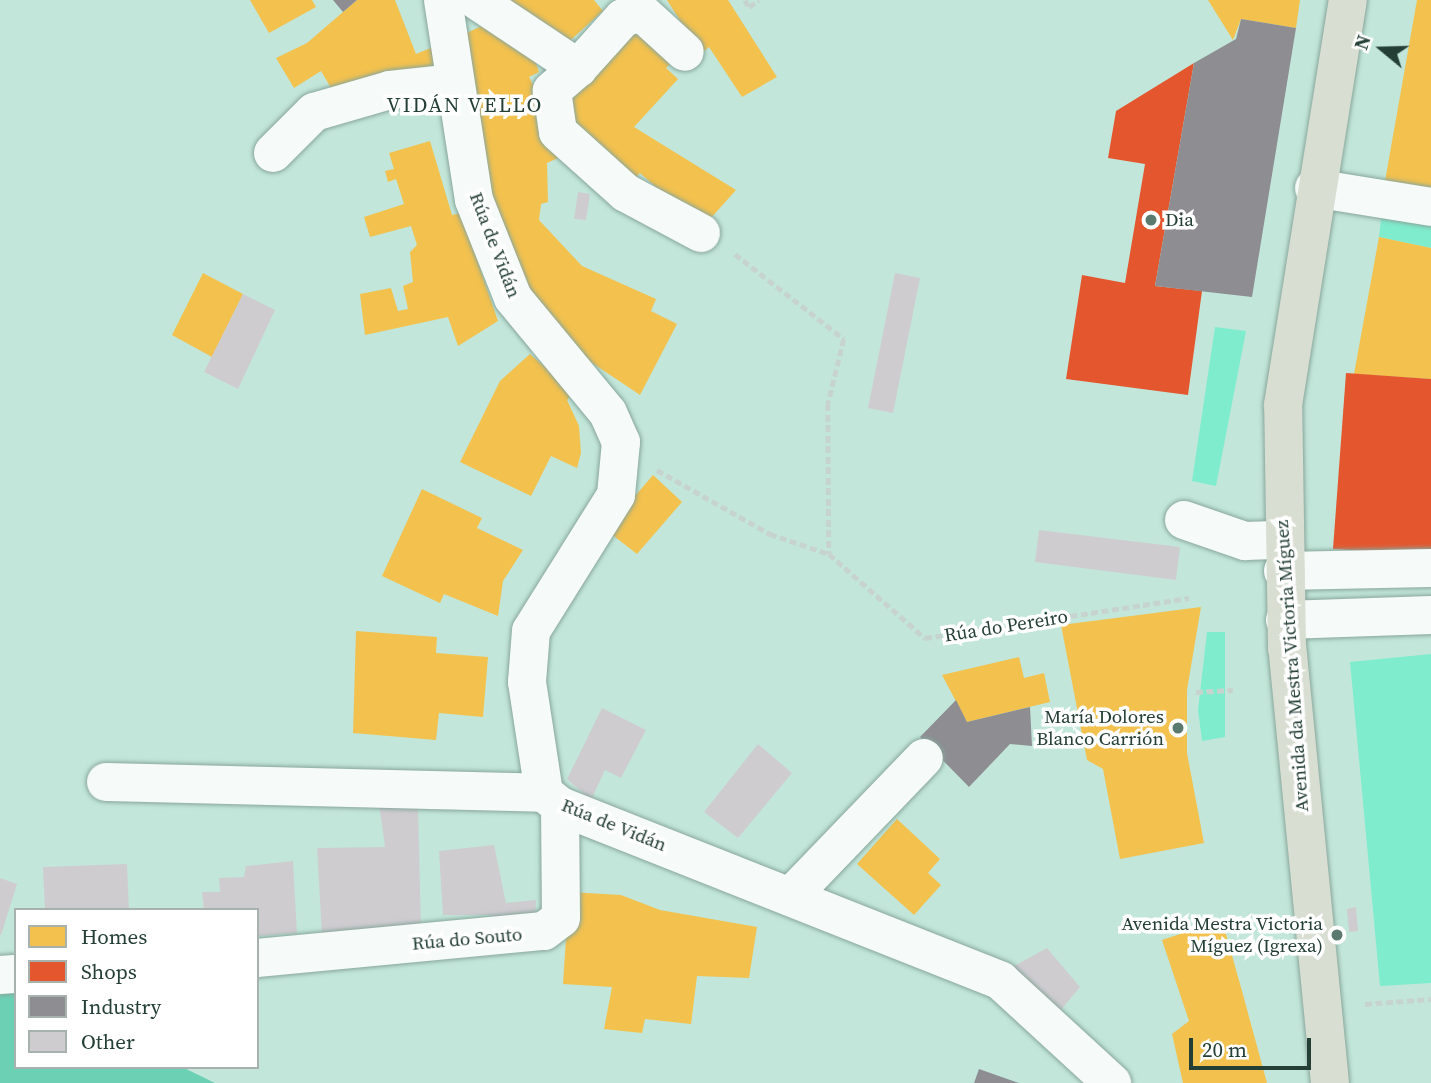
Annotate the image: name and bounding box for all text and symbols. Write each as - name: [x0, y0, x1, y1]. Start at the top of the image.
- north arrow: [1347, 14, 1417, 84]
- text: N: [1348, 31, 1377, 53]
- district label: VIDÁN VELLO: [388, 92, 542, 118]
- street label: Rúa de Vidán: [464, 189, 526, 301]
- place label: Dia: [1165, 209, 1194, 231]
- marker: Dia: [1143, 212, 1159, 228]
- street label: Avenida da Mestra Victoria Míguez: [1270, 519, 1314, 813]
- street label: Rúa do Pereiro: [943, 605, 1069, 647]
- place label: María Dolores Blanco Carrión: [1036, 706, 1164, 750]
- marker: María Dolores Blanco Carrión: [1170, 720, 1186, 736]
- street label: Rúa de Vidán: [558, 793, 670, 857]
- legend: [14, 908, 259, 1069]
- place label: Avenida Mestra Victoria Míguez (Igrexa): [1121, 913, 1323, 957]
- text: Homes: [81, 922, 147, 951]
- street label: Rúa do Souto: [411, 923, 523, 955]
- marker: Avenida Mestra Victoria Míguez (Igrexa): [1329, 927, 1345, 943]
- text: Shops: [81, 957, 137, 986]
- text: Industry: [81, 992, 161, 1021]
- scale bar: [1193, 1024, 1316, 1068]
- text: Other: [81, 1027, 135, 1056]
- text: 20 m: [1202, 1035, 1247, 1064]

